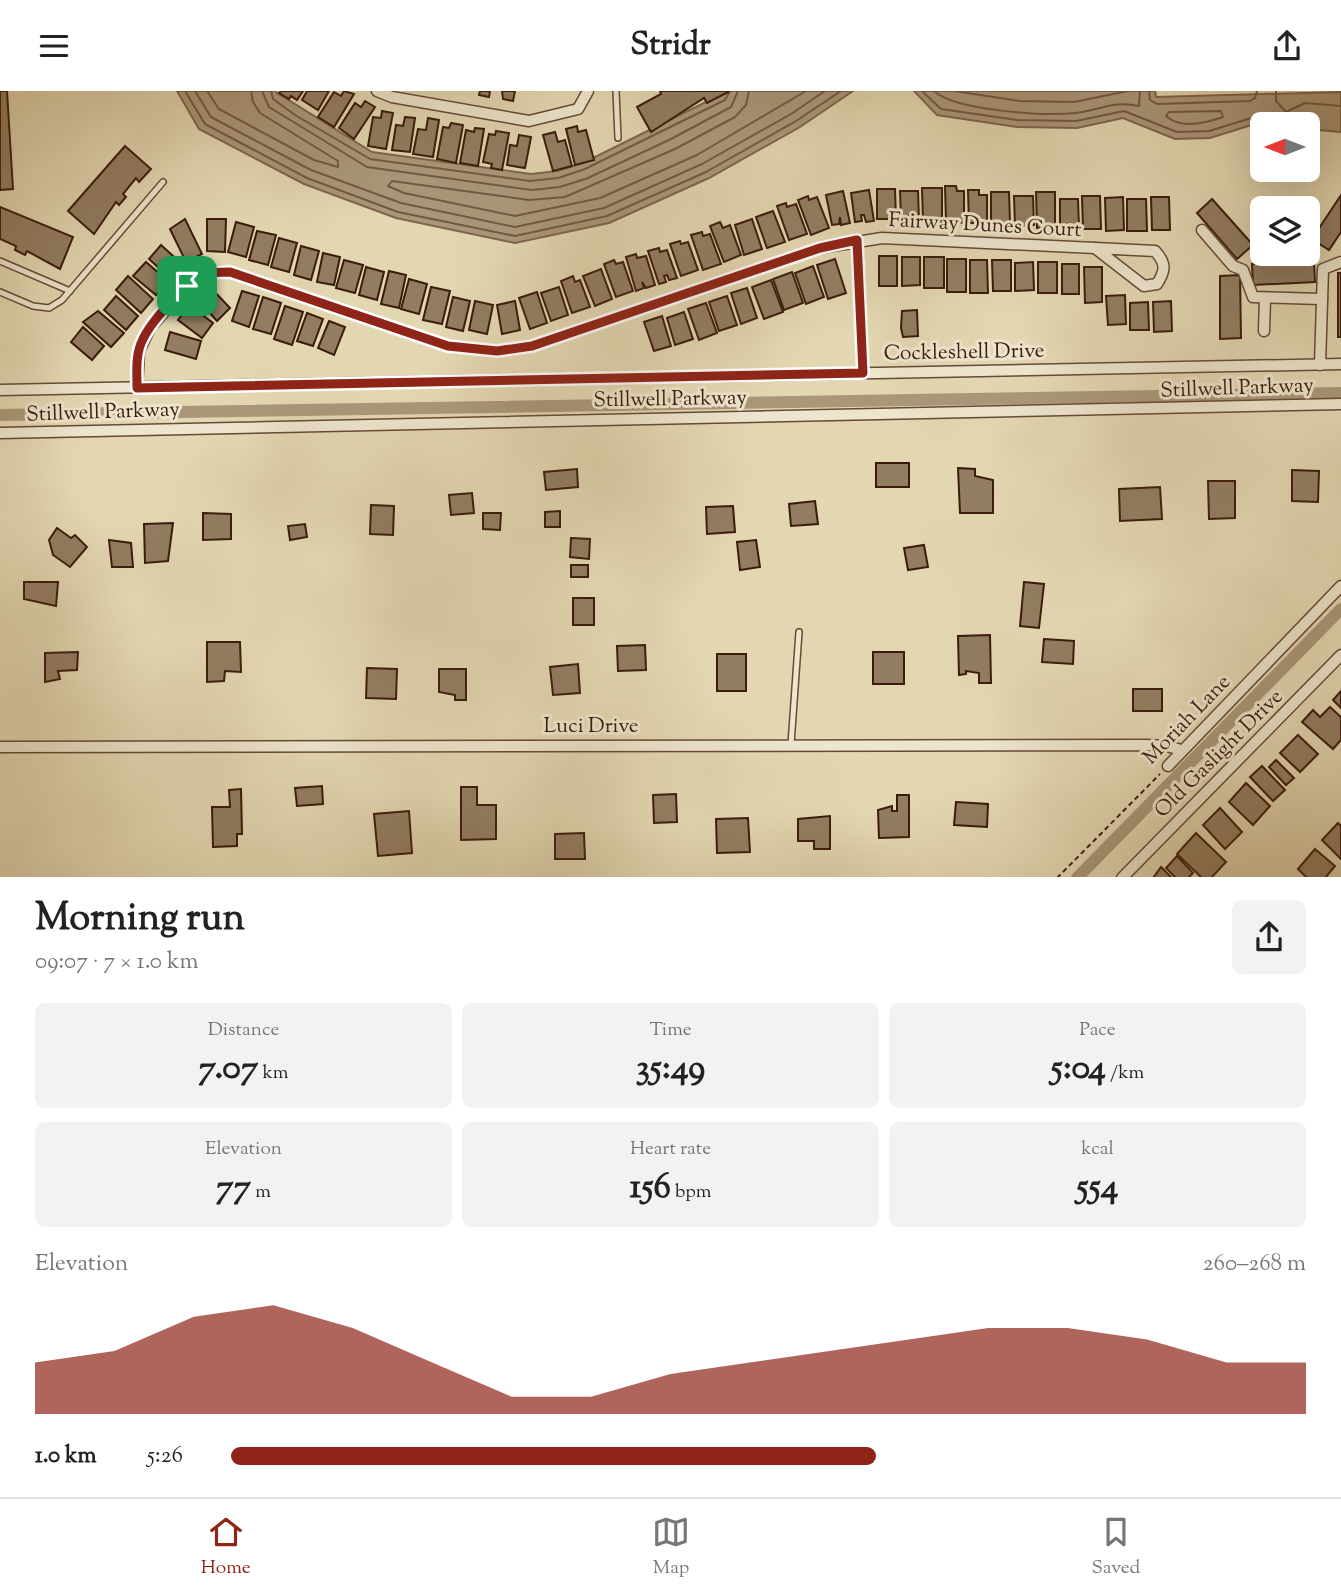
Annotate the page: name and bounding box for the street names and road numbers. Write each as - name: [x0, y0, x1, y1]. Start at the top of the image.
- street label: Fairway Dunes Court: [888, 206, 1082, 246]
- street label: Cockleshell Drive: [883, 337, 1045, 369]
- street label: Stillwell Parkway: [1160, 371, 1315, 407]
- street label: Stillwell Parkway: [593, 384, 748, 416]
- street label: Stillwell Parkway: [26, 395, 181, 431]
- street label: Moriah Lane: [1137, 669, 1238, 772]
- street label: Old Gaslight Drive: [1148, 683, 1291, 826]
- street label: Luci Drive: [543, 712, 639, 742]

